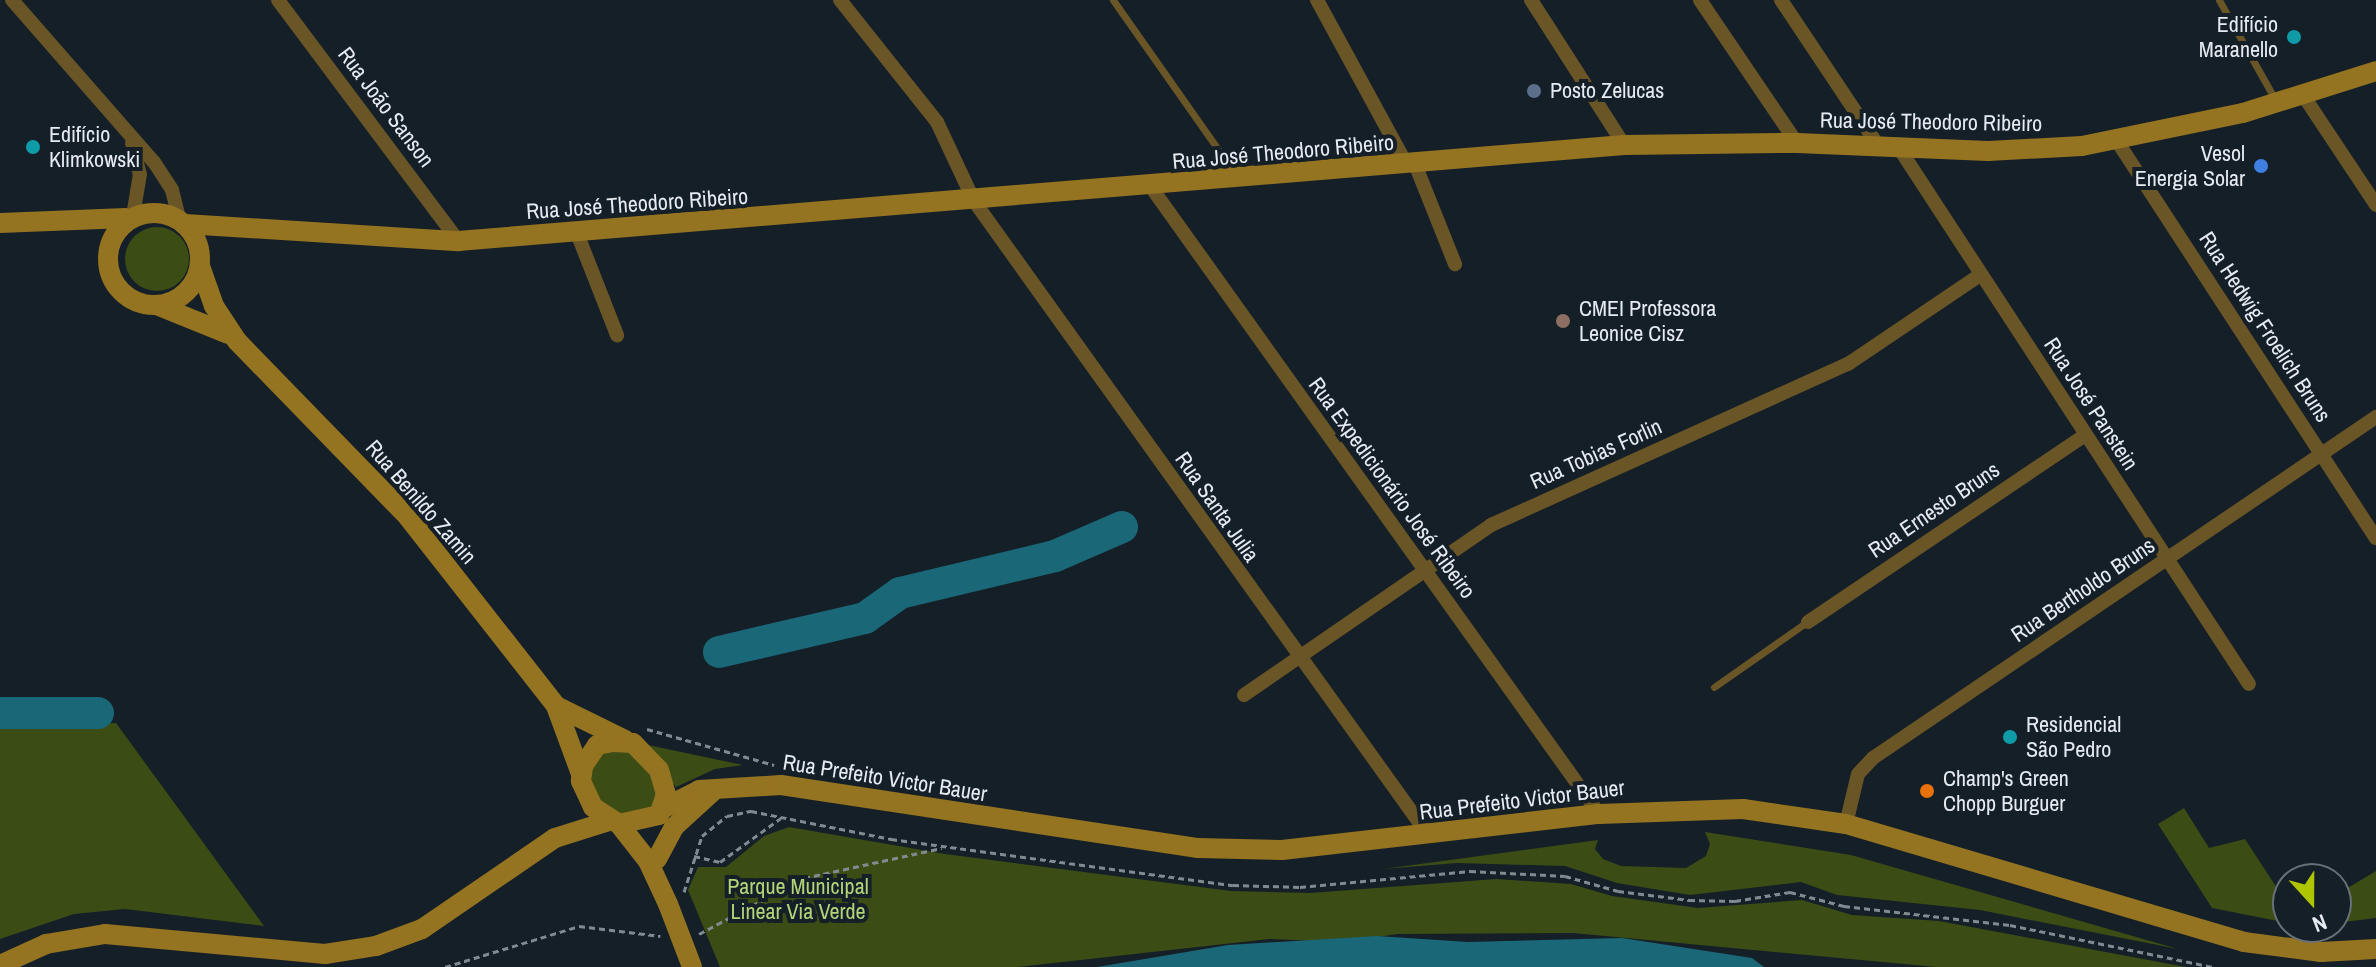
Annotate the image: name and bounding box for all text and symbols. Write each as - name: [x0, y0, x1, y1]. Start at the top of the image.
- place label: Edifício Maranello: [2199, 11, 2278, 62]
- marker: Edifício Maranello: [2285, 28, 2303, 46]
- street label: Rua João Sanson: [332, 42, 440, 172]
- place label: Posto Zelucas: [1550, 78, 1664, 104]
- marker: Posto Zelucas: [1525, 82, 1543, 100]
- street label: Rua José Theodoro Ribeiro: [1819, 107, 2043, 137]
- place label: Edifício Klimkowski: [49, 121, 140, 172]
- street label: Rua José Theodoro Ribeiro: [1171, 129, 1395, 175]
- marker: Edifício Klimkowski: [24, 138, 42, 156]
- place label: Vesol Energia Solar: [2135, 140, 2245, 192]
- marker: Vesol Energia Solar: [2252, 157, 2270, 175]
- street label: Rua José Theodoro Ribeiro: [525, 183, 749, 225]
- street label: Rua Hedwig Froelich Bruns: [2194, 227, 2336, 427]
- place label: CMEI Professora Leonice Cisz: [1579, 295, 1716, 346]
- marker: CMEI Professora Leonice Cisz: [1554, 312, 1572, 330]
- street label: Rua José Panstein: [2038, 333, 2144, 475]
- street label: Rua Expedicionário José Ribeiro: [1303, 372, 1481, 604]
- street label: Rua Tobias Forlin: [1526, 413, 1666, 495]
- street label: Rua Benildo Zamin: [360, 435, 482, 569]
- street label: Rua Santa Julia: [1169, 447, 1265, 567]
- street label: Rua Ernesto Bruns: [1863, 456, 2005, 564]
- street label: Rua Bertholdo Bruns: [2006, 532, 2160, 648]
- place label: Residencial São Pedro: [2026, 711, 2121, 762]
- marker: Residencial São Pedro: [2001, 728, 2019, 746]
- street label: Rua Prefeito Victor Bauer: [781, 749, 989, 807]
- place label: Champ's Green Chopp Burguer: [1943, 765, 2069, 816]
- street label: Rua Prefeito Victor Bauer: [1418, 774, 1626, 826]
- marker: Champ's Green Chopp Burguer: [1918, 782, 1936, 800]
- north arrow: [2272, 863, 2352, 943]
- park label: Parque Municipal Linear Via Verde: [727, 873, 869, 924]
- text: N: [2308, 907, 2331, 940]

